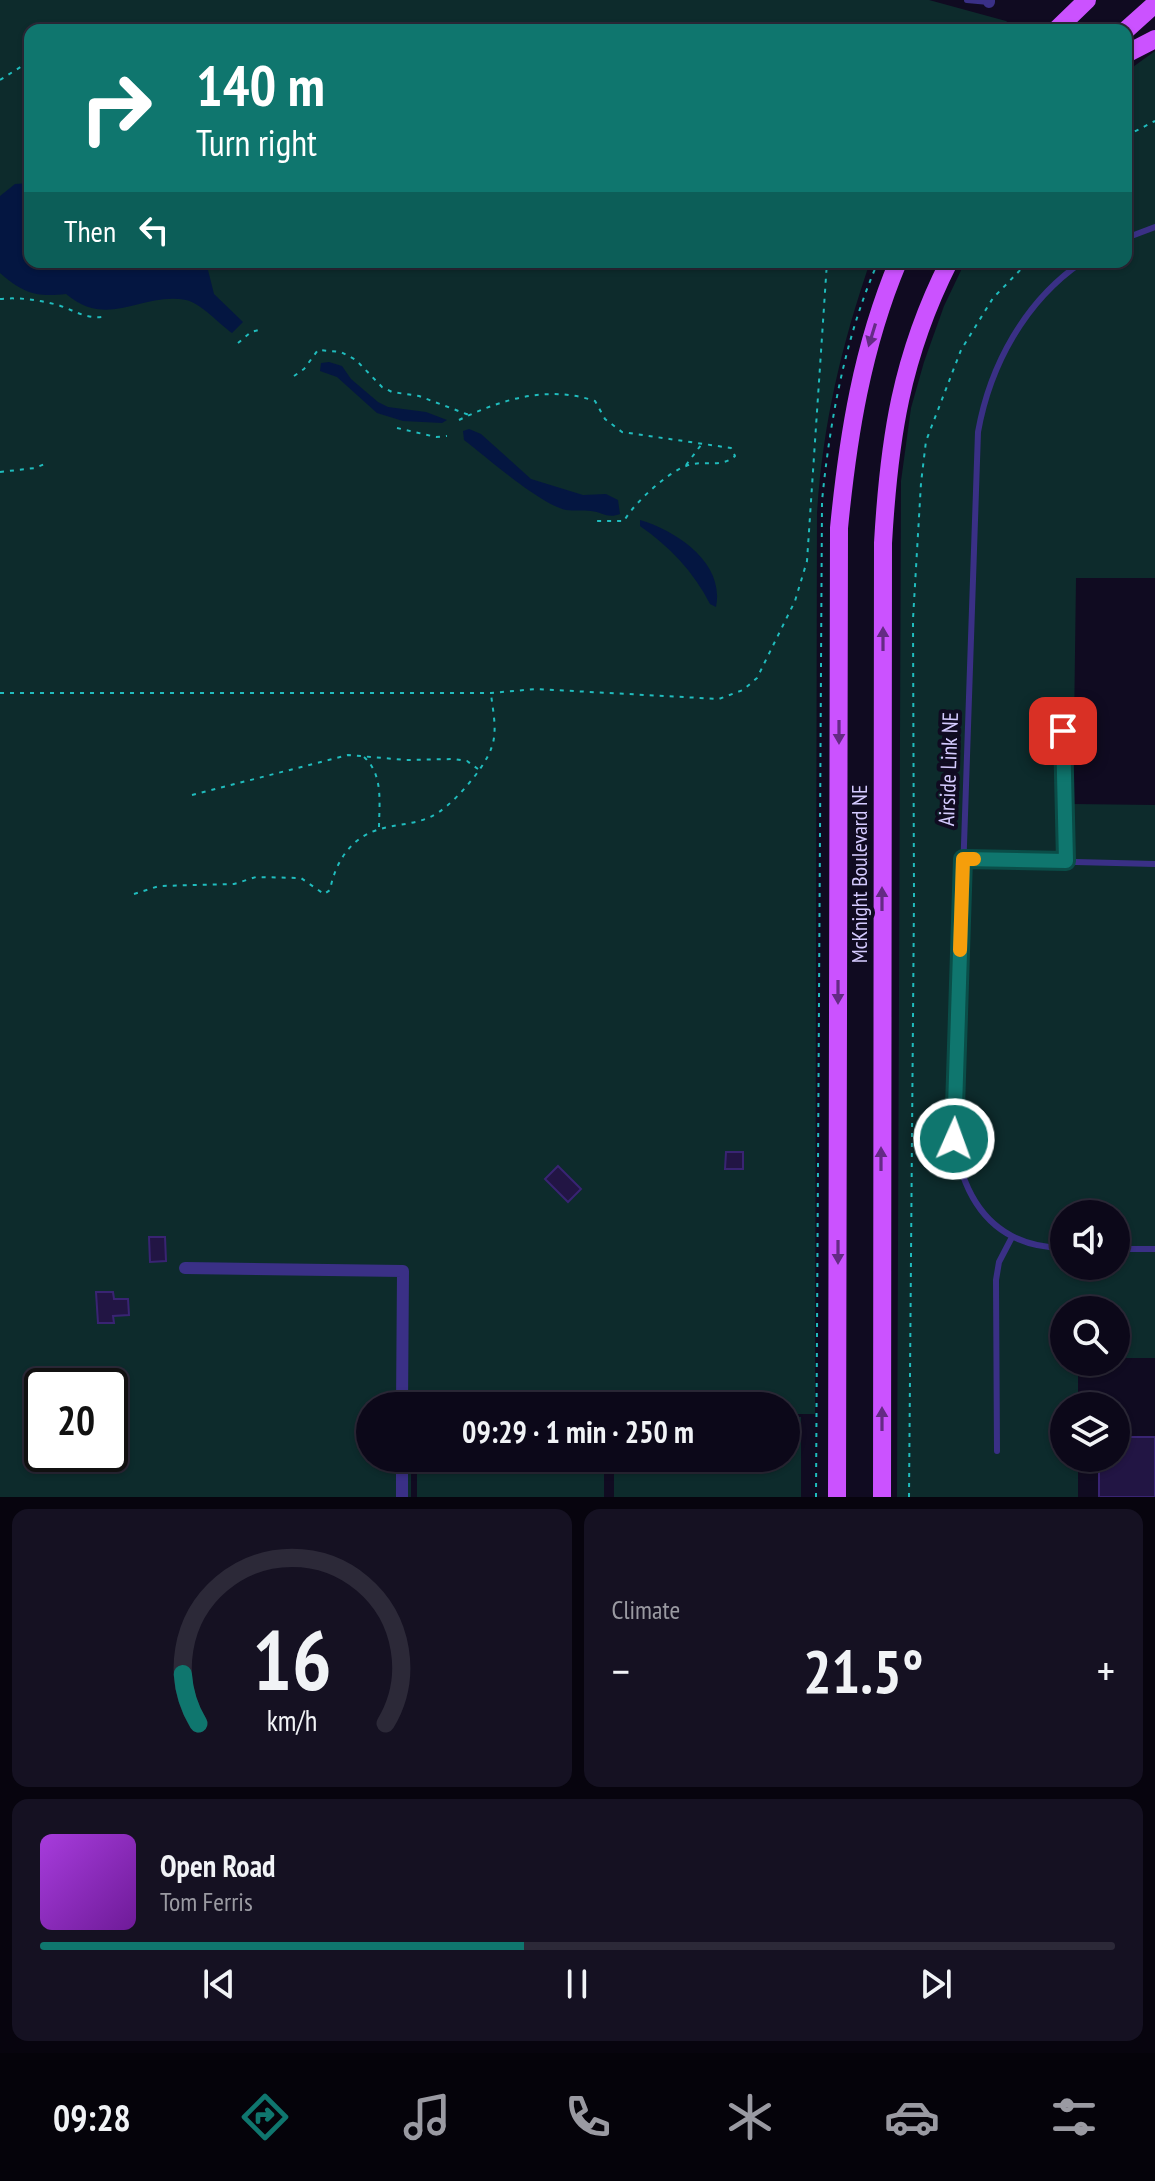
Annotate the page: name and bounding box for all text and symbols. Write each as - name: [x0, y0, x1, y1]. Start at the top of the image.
- text: 140 m: [196, 49, 325, 121]
- icon: right: [64, 56, 168, 160]
- text: Turn right: [196, 119, 317, 166]
- icon: left: [132, 208, 176, 252]
- text: Then: [64, 211, 116, 250]
- one-way arrow: [865, 324, 878, 348]
- one-way arrow: [877, 626, 889, 651]
- pin: [1029, 697, 1097, 765]
- icon: arrive: [1041, 709, 1085, 753]
- street label: Airside Link NE: [932, 711, 964, 827]
- one-way arrow: [832, 720, 845, 745]
- street label: McKnight Boulevard NE: [845, 785, 873, 963]
- one-way arrow: [876, 886, 889, 911]
- one-way arrow: [832, 980, 844, 1005]
- position arrow: [912, 1097, 996, 1181]
- one-way arrow: [874, 1146, 887, 1171]
- map controls: [1050, 1200, 1130, 1472]
- button: sound: [1050, 1200, 1130, 1280]
- one-way arrow: [832, 1240, 844, 1265]
- button: search: [1050, 1296, 1130, 1376]
- speed limit sign: 20: [24, 1368, 128, 1472]
- button: layers: [1050, 1392, 1130, 1472]
- one-way arrow: [876, 1406, 888, 1431]
- text: 09:29 · 1 min · 250 m: [462, 1412, 694, 1451]
- text: Climate: [612, 1593, 680, 1626]
- text: 16: [252, 1605, 332, 1713]
- text: 21.5°: [803, 1632, 924, 1710]
- text: −: [612, 1642, 630, 1699]
- text: +: [1097, 1642, 1115, 1699]
- text: km/h: [266, 1702, 317, 1739]
- text: Open Road: [160, 1846, 275, 1885]
- text: Tom Ferris: [160, 1885, 253, 1918]
- icon: previous: [197, 1962, 241, 2006]
- icon: pause: [555, 1962, 599, 2006]
- icon: next: [914, 1962, 958, 2006]
- icon: directions: [237, 2089, 293, 2145]
- icon: music: [399, 2089, 455, 2145]
- icon: phone: [560, 2089, 616, 2145]
- icon: climate: [722, 2089, 778, 2145]
- icon: car: [884, 2089, 940, 2145]
- icon: filters: [1046, 2089, 1102, 2145]
- text: 09:28: [53, 2094, 131, 2141]

